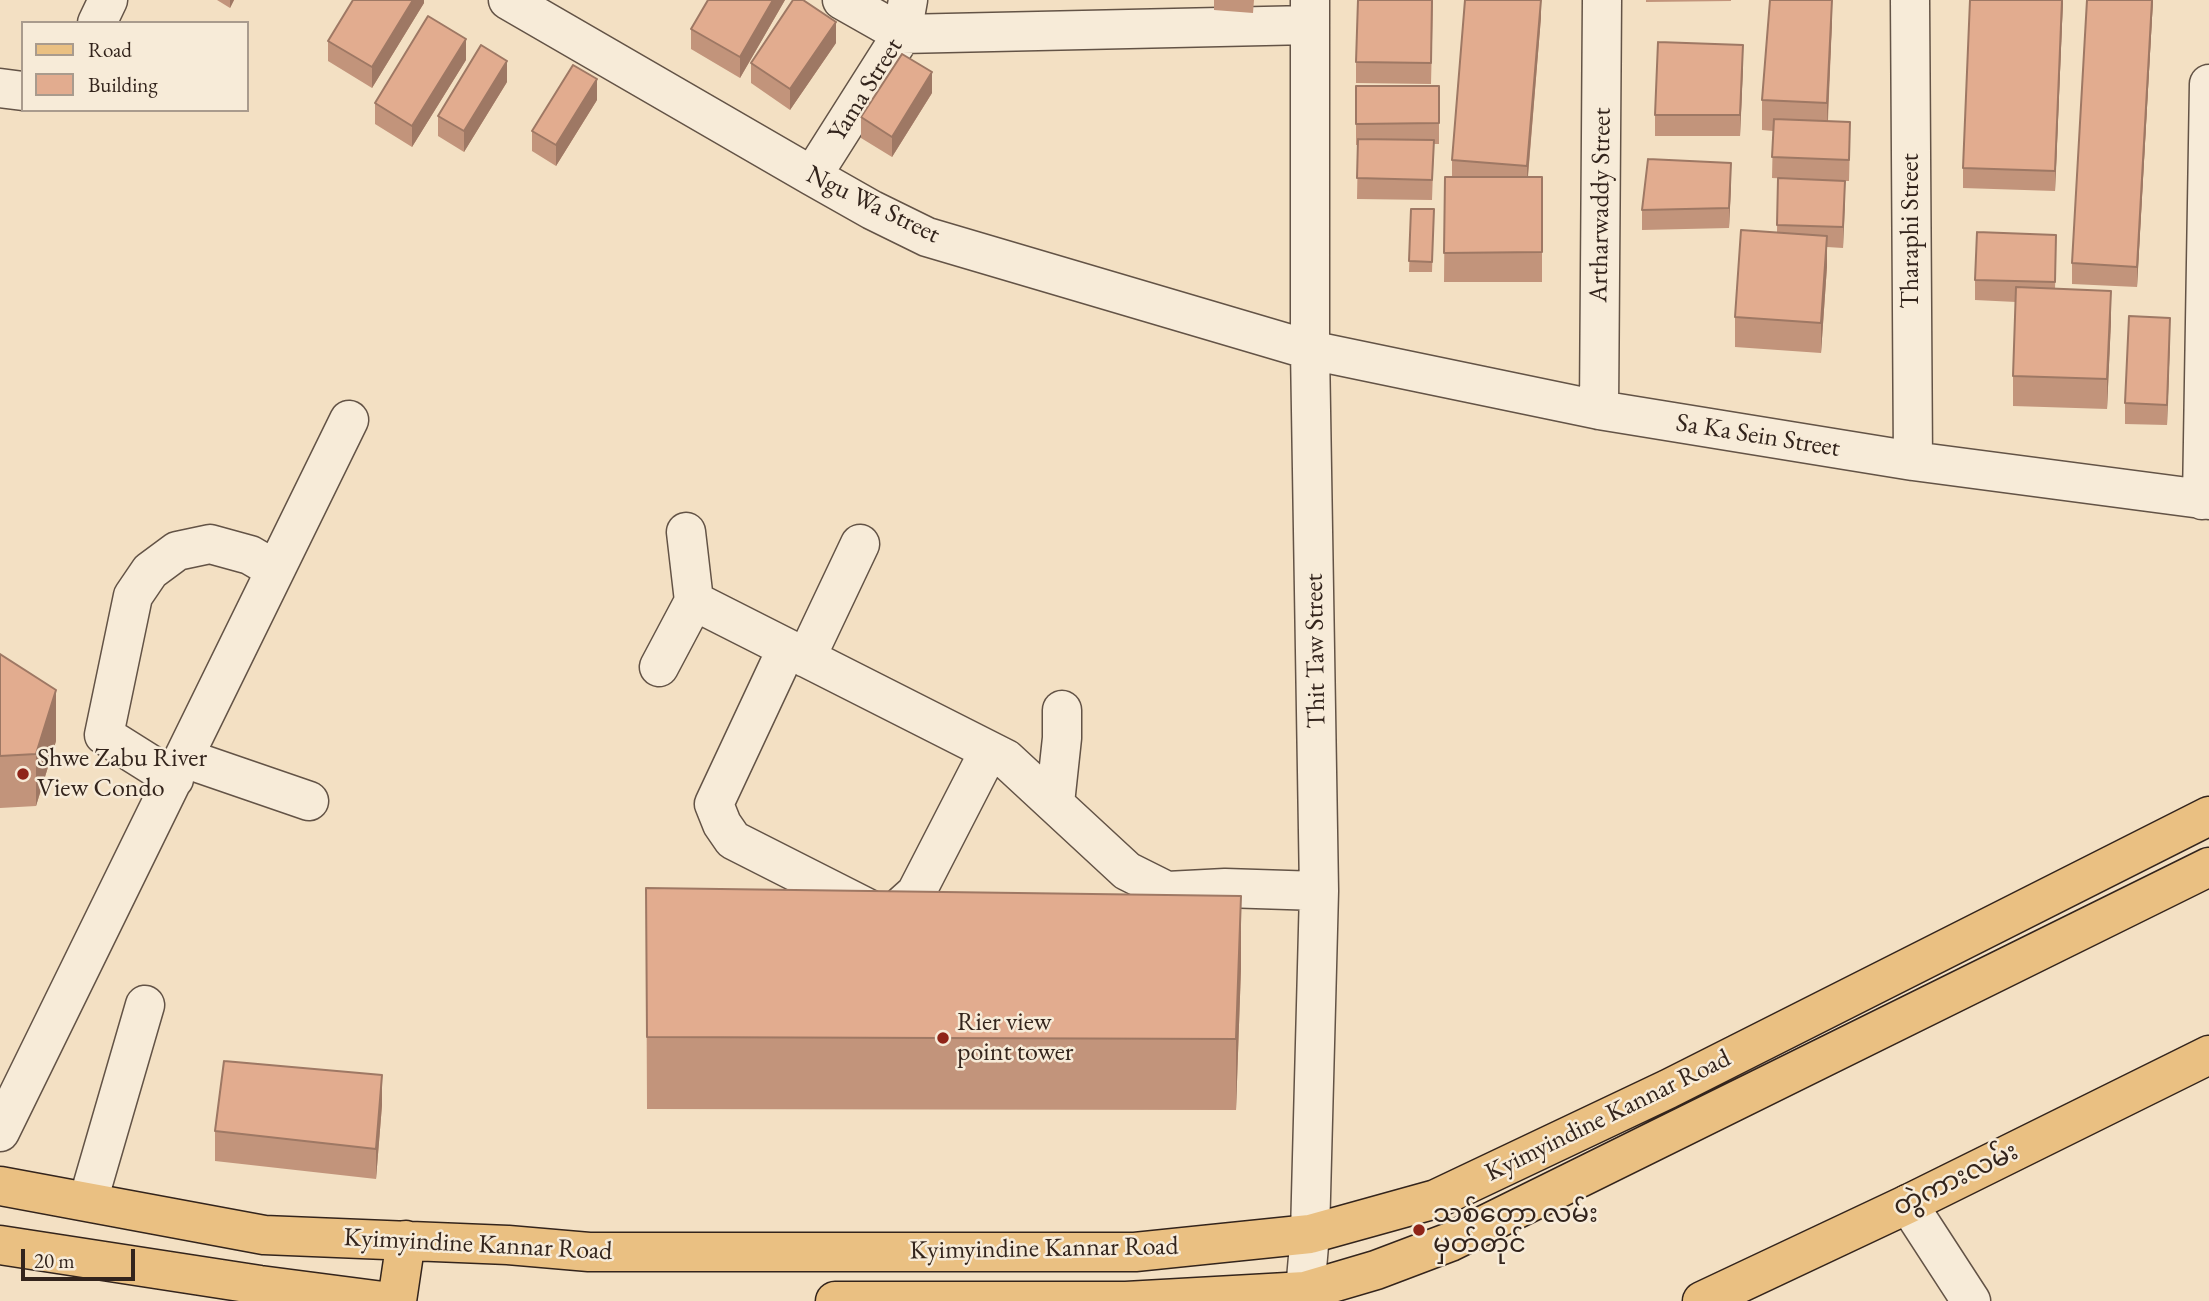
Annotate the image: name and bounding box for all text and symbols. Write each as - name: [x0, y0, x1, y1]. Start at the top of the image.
- legend: [21, 21, 248, 112]
- street label: Yama Street: [822, 33, 910, 147]
- text: Road: [88, 36, 132, 63]
- text: Building: [88, 71, 158, 98]
- street label: Artharwaddy Street: [1584, 107, 1618, 303]
- street label: Tharaphi Street: [1895, 153, 1927, 309]
- street label: Ngu Wa Street: [801, 159, 945, 251]
- street label: Sa Ka Sein Street: [1674, 408, 1842, 464]
- street label: Thit Taw Street: [1299, 573, 1333, 729]
- place label: Shwe Zabu River View Condo: [37, 743, 207, 804]
- marker: Shwe Zabu River View Condo: [15, 766, 31, 782]
- place label: Rier view point tower: [957, 1007, 1073, 1068]
- marker: Rier view point tower: [935, 1030, 951, 1046]
- street label: Kyimyindine Kannar Road: [1480, 1043, 1736, 1189]
- street label: တွဲကားလမ်း: [1888, 1136, 2024, 1224]
- place label: သစ်တော လမ်း မှတ်တိုင်: [1433, 1199, 1598, 1260]
- street label: Kyimyindine Kannar Road: [343, 1222, 613, 1268]
- marker: သစ်တော လမ်း မှတ်တိုင်: [1411, 1222, 1427, 1238]
- street label: Kyimyindine Kannar Road: [909, 1231, 1179, 1267]
- scale bar: [24, 1234, 138, 1278]
- text: 20 m: [34, 1247, 75, 1274]

